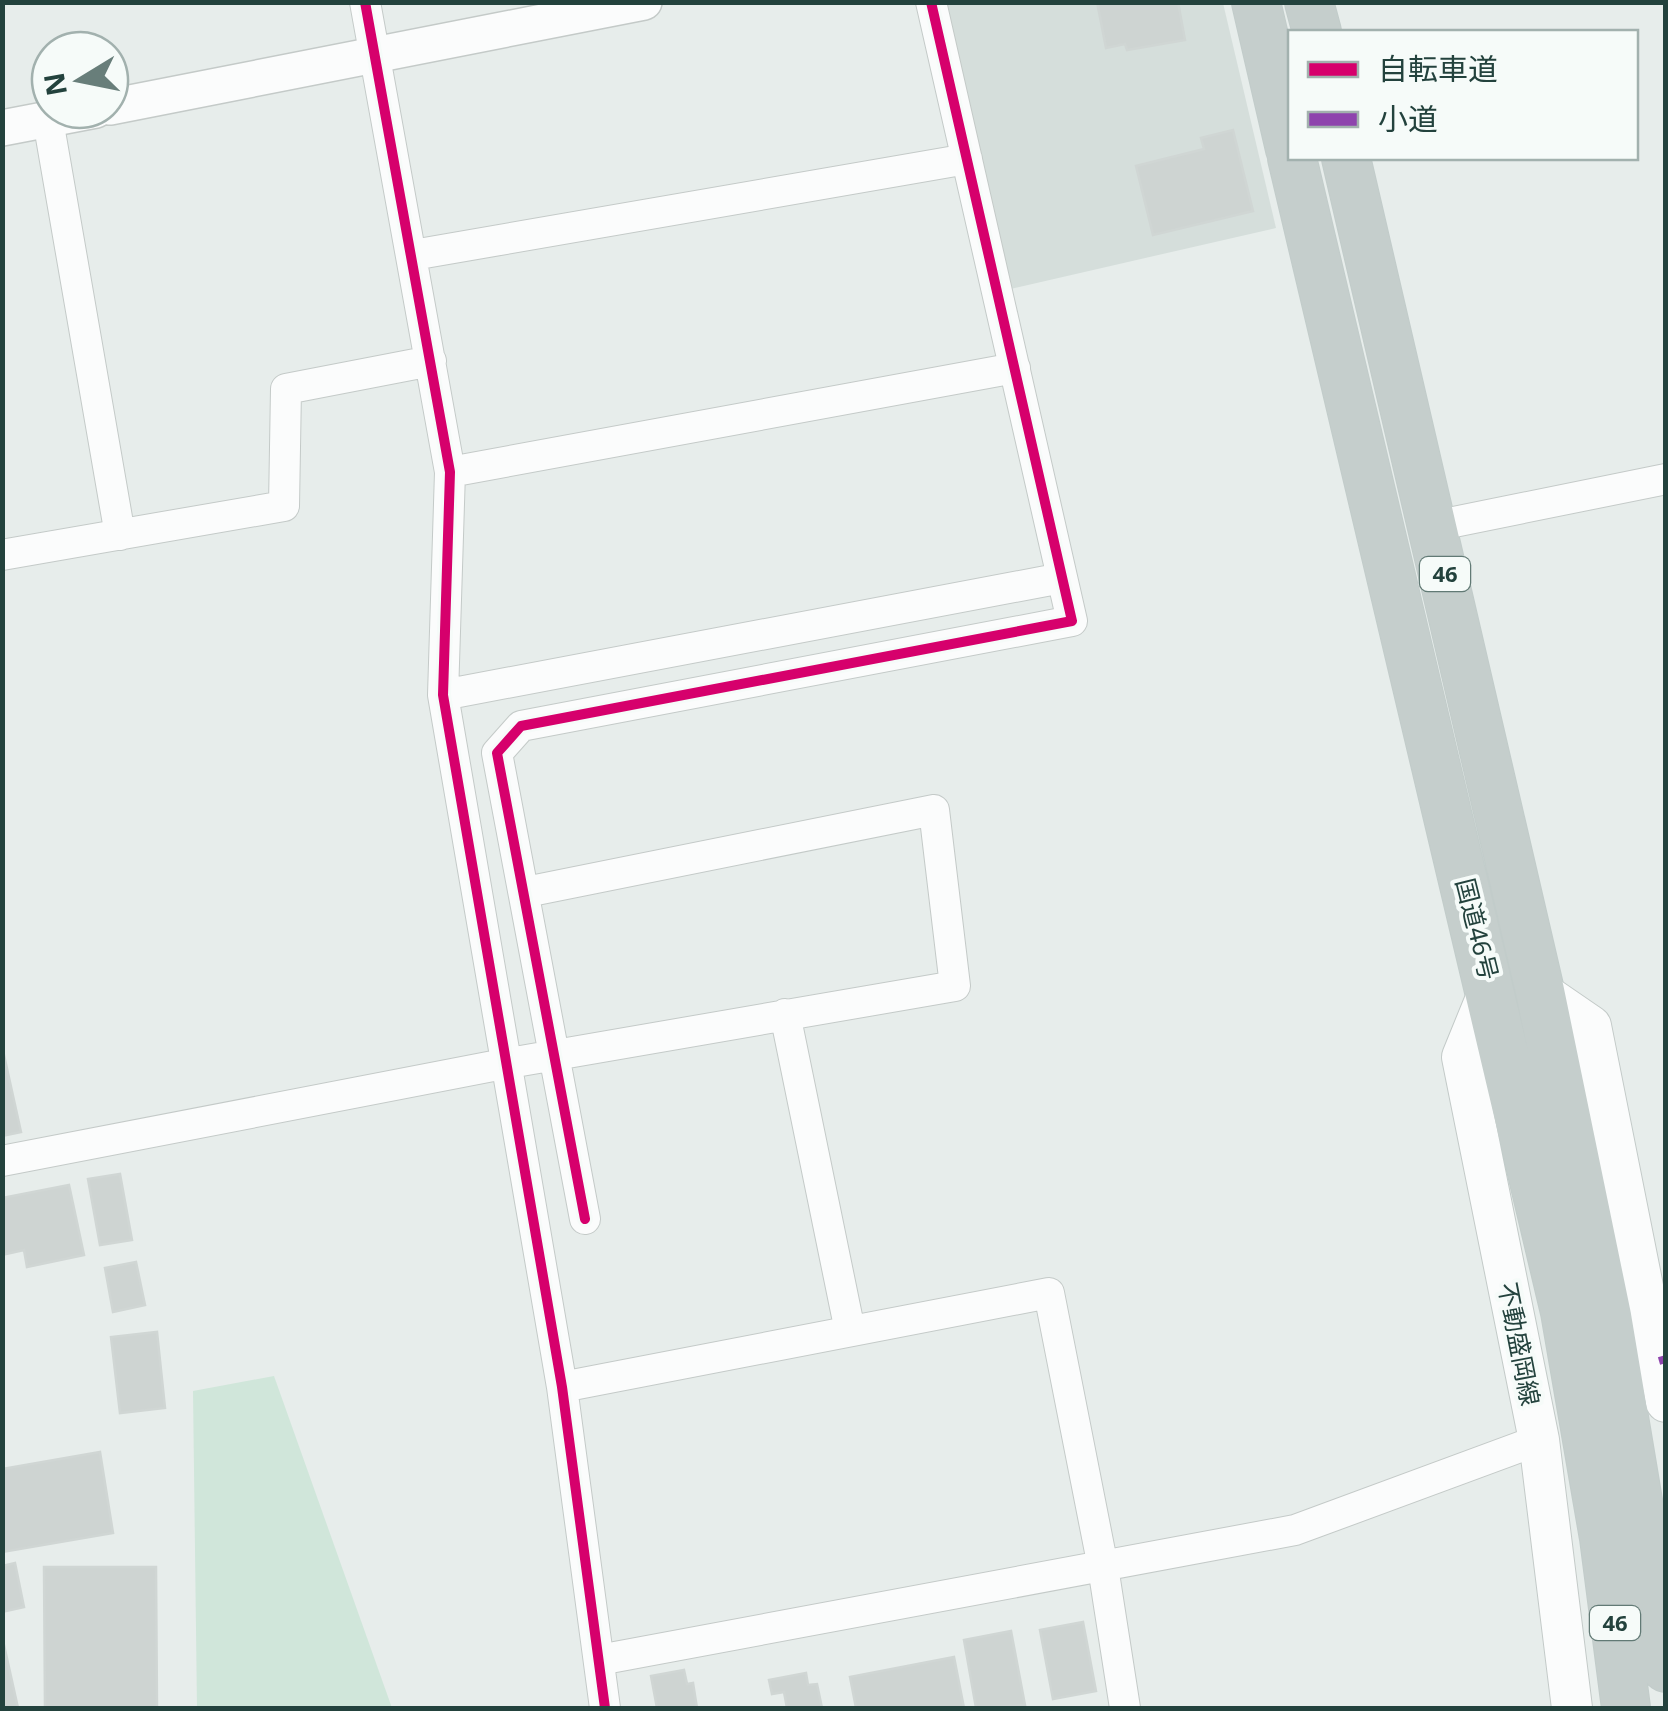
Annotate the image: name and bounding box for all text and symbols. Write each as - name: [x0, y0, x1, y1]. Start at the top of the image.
- north arrow: [30, 30, 130, 130]
- legend: [1288, 30, 1638, 160]
- text: 自転車道: [1378, 48, 1498, 89]
- text: N: [34, 70, 75, 99]
- text: 小道: [1378, 98, 1438, 139]
- road number: 46: [1420, 557, 1470, 591]
- street label: 国道46号: [1449, 874, 1507, 983]
- street label: 不動盛岡線: [1491, 1279, 1549, 1408]
- road number: 46: [1590, 1606, 1640, 1640]

